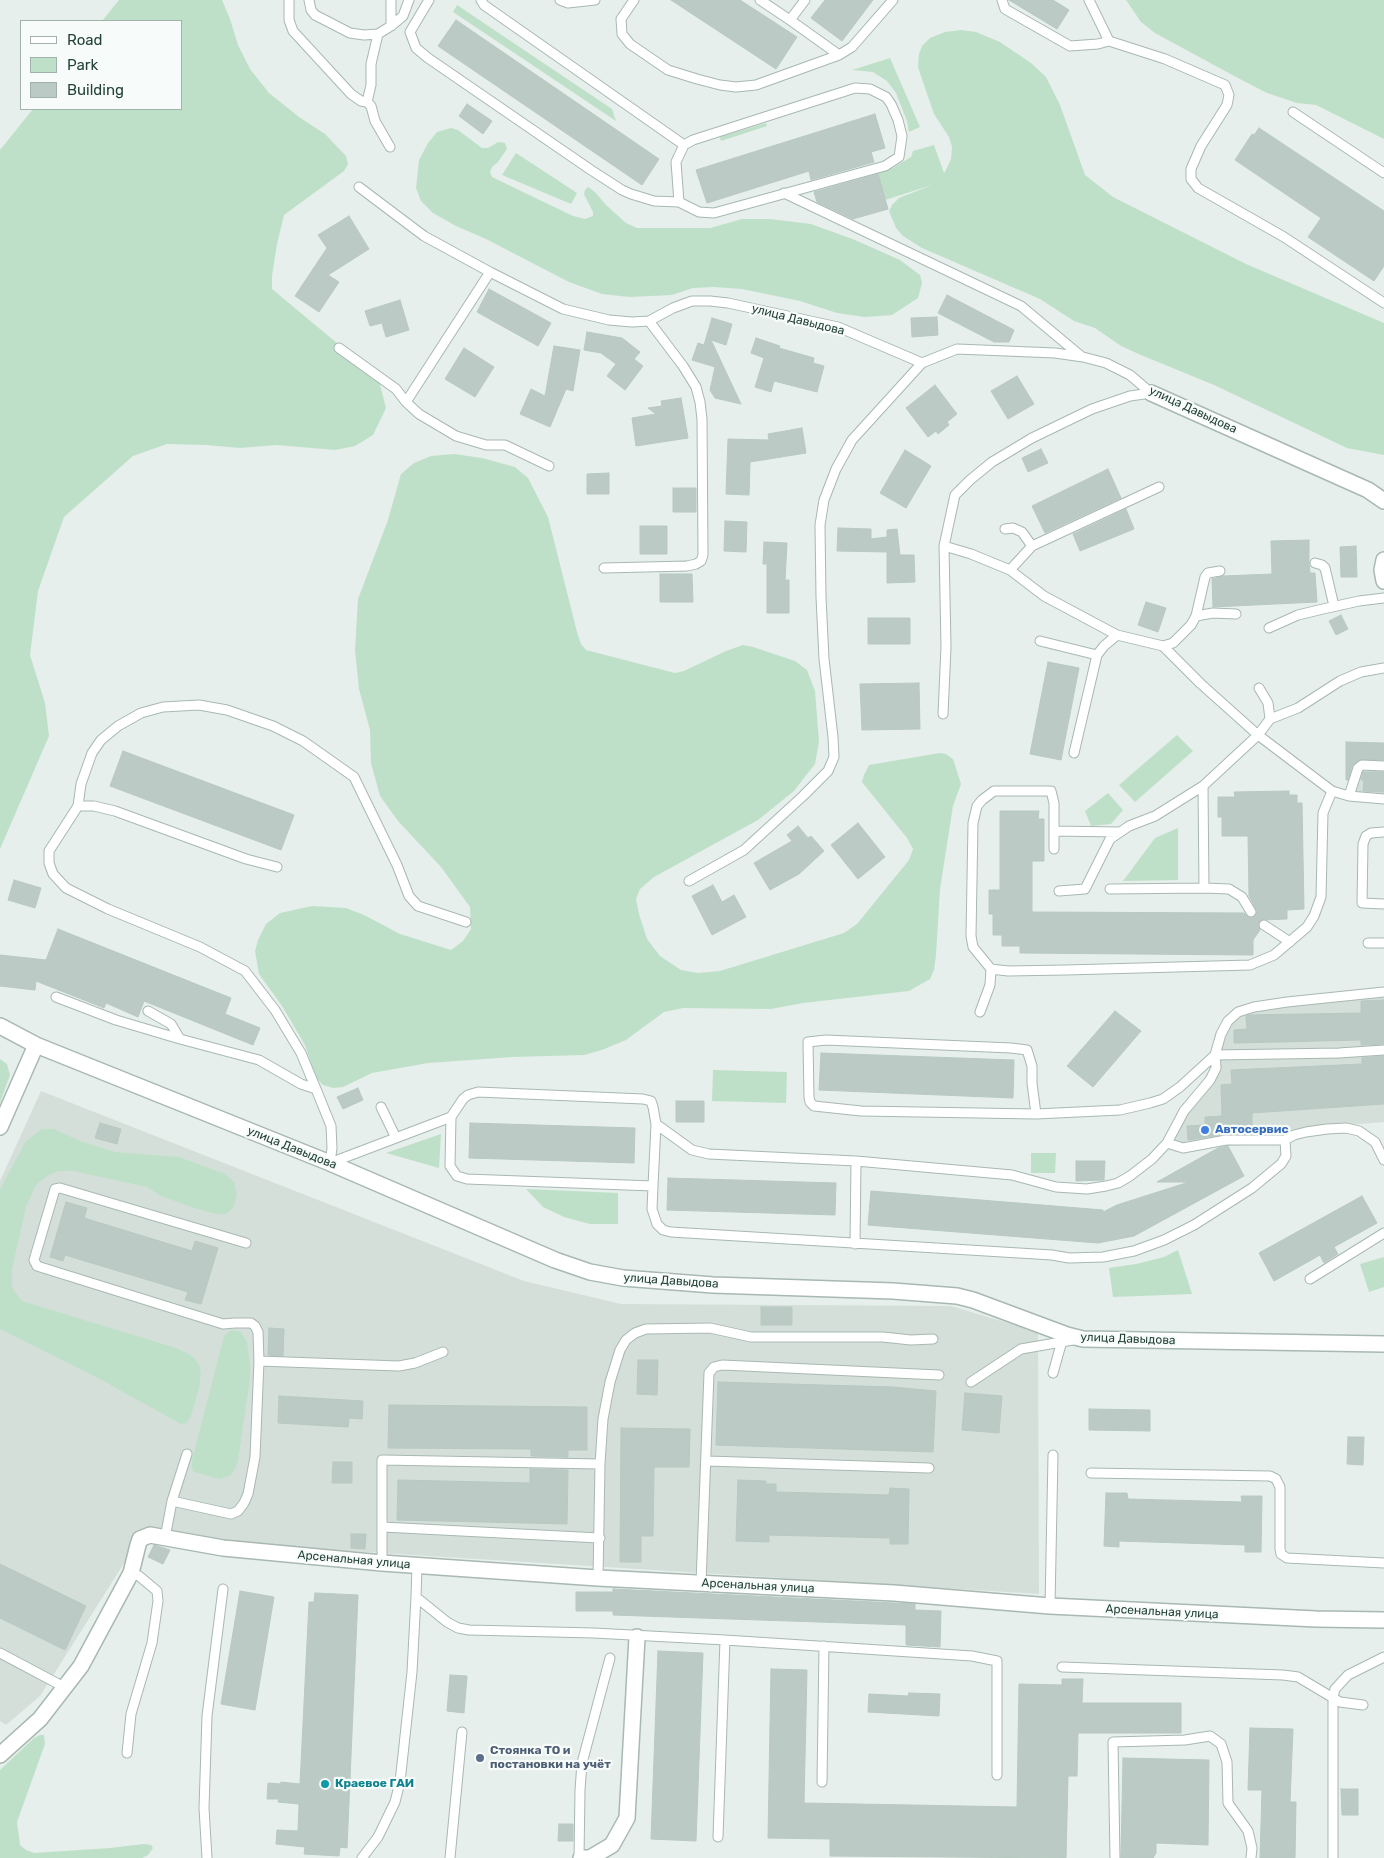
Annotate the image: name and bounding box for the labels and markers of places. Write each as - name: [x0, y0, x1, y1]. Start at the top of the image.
- place label: Автосервис: [1215, 1123, 1289, 1137]
- marker: Автосервис: [1199, 1124, 1211, 1136]
- place label: Стоянка ТО и постановки на учёт: [490, 1744, 611, 1772]
- marker: Стоянка ТО и постановки на учёт: [474, 1752, 486, 1764]
- place label: Краевое ГАИ: [335, 1777, 414, 1791]
- marker: Краевое ГАИ: [319, 1778, 331, 1790]

